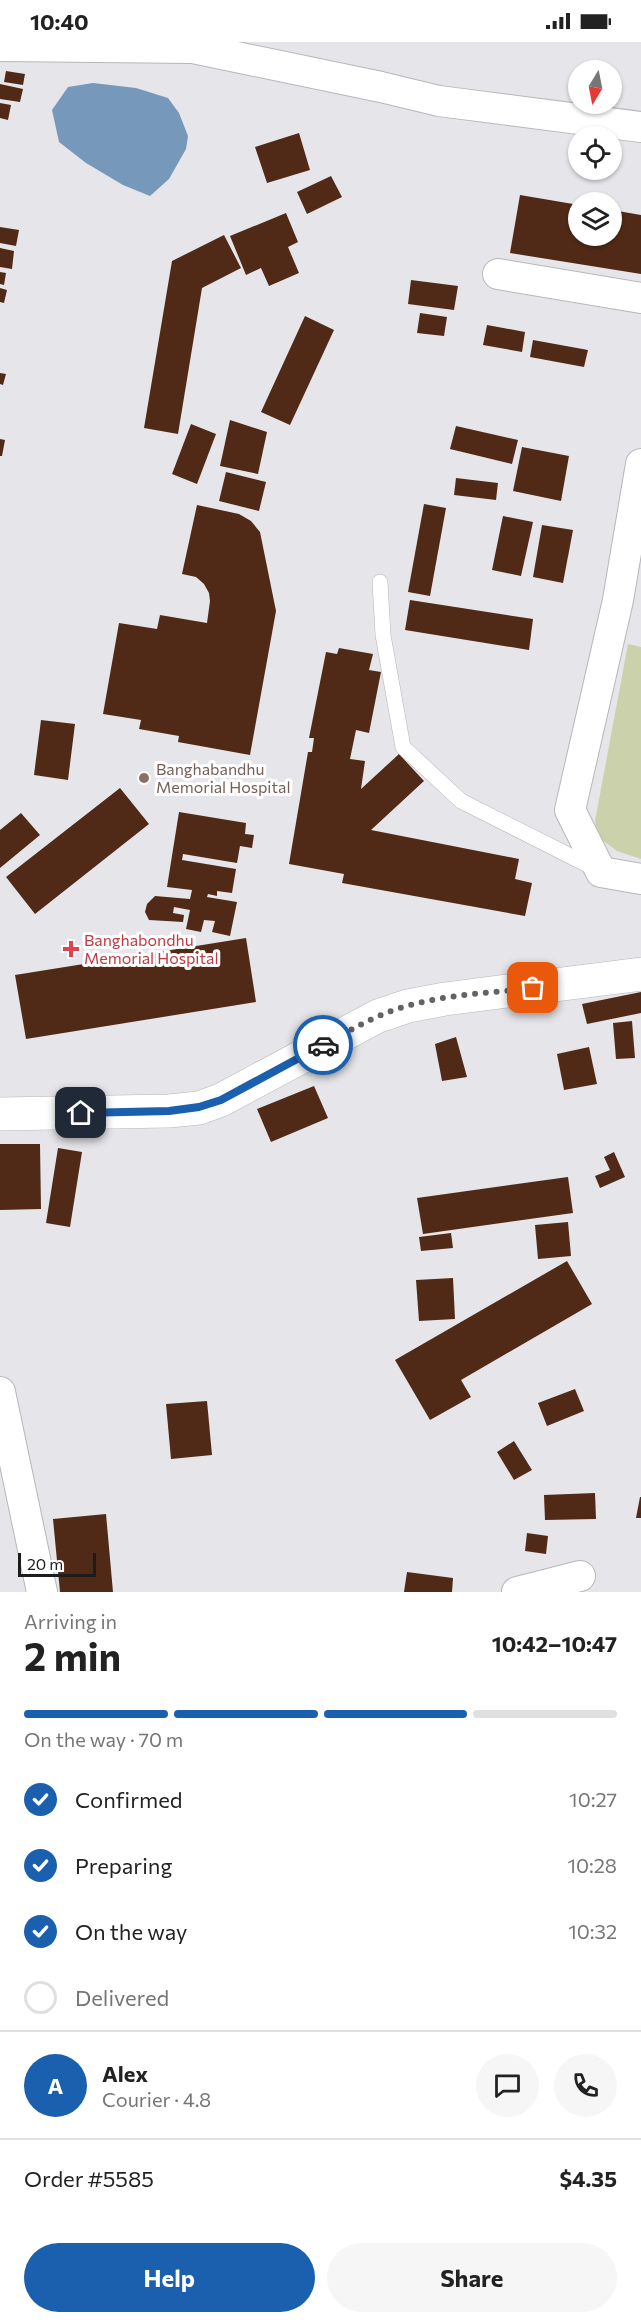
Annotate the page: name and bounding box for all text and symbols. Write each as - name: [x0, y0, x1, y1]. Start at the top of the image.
- text: 10:40: [30, 8, 89, 35]
- north arrow: [568, 60, 622, 114]
- map controls: [568, 60, 622, 246]
- button: locate: [568, 126, 622, 180]
- button: layers: [568, 192, 622, 246]
- place label: Banghabandhu Memorial Hospital: [156, 759, 290, 796]
- marker: Banghabandhu Memorial Hospital: [137, 771, 151, 785]
- place label: Banghabondhu Memorial Hospital: [84, 930, 218, 967]
- marker: Banghabondhu Memorial Hospital: [62, 940, 80, 958]
- pin: [507, 962, 558, 1013]
- icon: bag: [516, 971, 549, 1004]
- courier: [293, 1015, 353, 1075]
- icon: car: [307, 1029, 340, 1062]
- pin: [55, 1087, 106, 1138]
- icon: home: [64, 1096, 97, 1129]
- scale bar: [18, 1550, 96, 1578]
- text: 20 m: [27, 1554, 63, 1573]
- text: Arriving in: [24, 1609, 117, 1633]
- text: 10:42–10:47: [492, 1630, 617, 1657]
- text: 2 min: [24, 1631, 121, 1679]
- text: On the way · 70 m: [24, 1727, 183, 1751]
- icon: check: [24, 1783, 57, 1816]
- text: Confirmed: [75, 1786, 182, 1813]
- text: 10:27: [569, 1787, 617, 1811]
- icon: check: [24, 1849, 57, 1882]
- text: Preparing: [75, 1852, 172, 1879]
- text: 10:28: [568, 1853, 617, 1877]
- icon: check: [24, 1915, 57, 1948]
- text: On the way: [75, 1918, 187, 1945]
- text: 10:32: [568, 1919, 617, 1943]
- text: Delivered: [75, 1984, 169, 2011]
- button: chat: [476, 2054, 539, 2117]
- button: phone: [554, 2054, 617, 2117]
- text: Alex: [102, 2060, 148, 2087]
- text: A: [48, 2072, 63, 2099]
- text: Courier · 4.8: [102, 2087, 211, 2111]
- text: Order #5585: [24, 2165, 154, 2192]
- text: $4.35: [559, 2165, 617, 2192]
- button: Help: [24, 2243, 315, 2312]
- button: Share: [327, 2243, 617, 2312]

